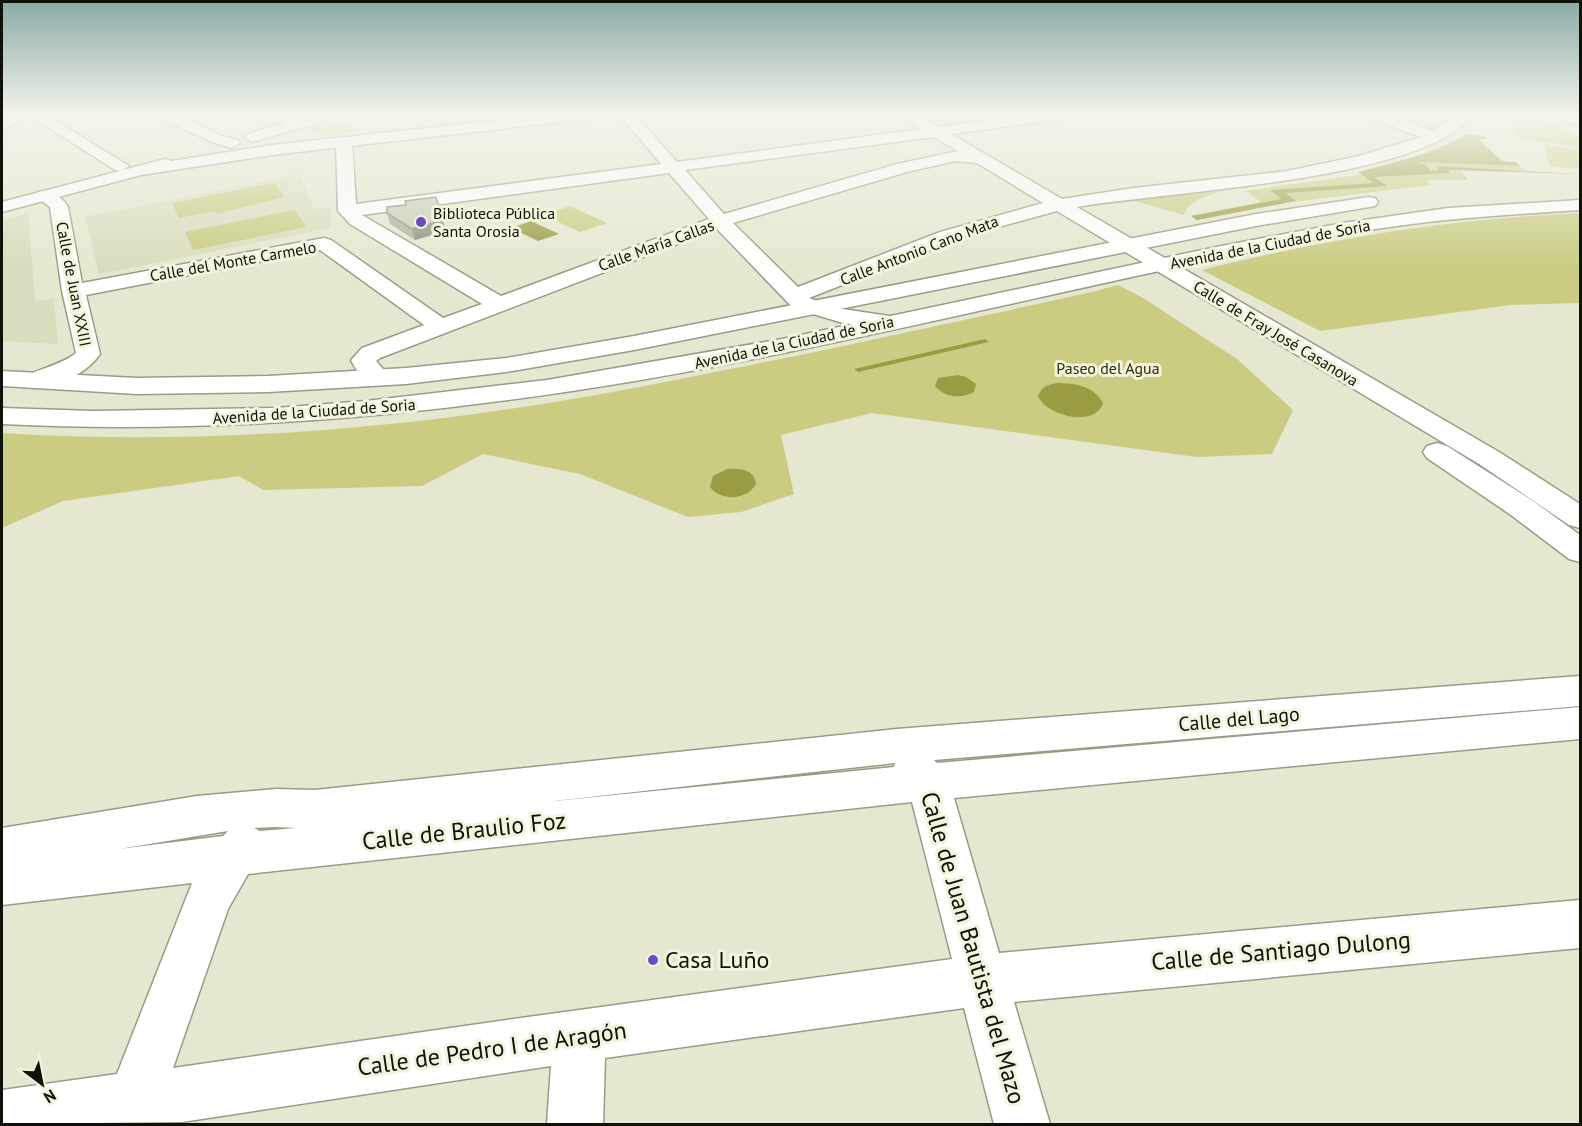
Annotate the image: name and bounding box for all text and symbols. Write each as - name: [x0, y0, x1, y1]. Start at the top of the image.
- place label: Biblioteca Pública Santa Orosia: [433, 203, 555, 241]
- street label: Calle Antonio Cano Mata: [837, 211, 1001, 289]
- marker: Biblioteca Pública Santa Orosia: [414, 215, 428, 229]
- street label: Calle María Callas: [595, 215, 717, 275]
- street label: Avenida de la Ciudad de Soria: [1168, 215, 1372, 273]
- street label: Calle de Juan XXIII: [52, 220, 96, 348]
- street label: Calle del Monte Carmelo: [148, 237, 318, 285]
- street label: Calle de Fray José Casanova: [1190, 276, 1362, 390]
- street label: Avenida de la Ciudad de Soria: [692, 311, 896, 373]
- park label: Paseo del Agua: [1056, 358, 1160, 378]
- street label: Avenida de la Ciudad de Soria: [212, 394, 416, 428]
- street label: Calle del Lago: [1177, 701, 1301, 737]
- street label: Calle de Juan Bautista del Mazo: [914, 788, 1033, 1108]
- street label: Calle de Braulio Foz: [361, 804, 567, 857]
- street label: Calle de Santiago Dulong: [1150, 924, 1412, 977]
- place label: Casa Luño: [665, 944, 769, 975]
- marker: Casa Luño: [646, 953, 660, 967]
- street label: Calle de Pedro I de Aragón: [355, 1014, 629, 1083]
- north arrow: [12, 1054, 72, 1114]
- text: N: [40, 1085, 60, 1108]

